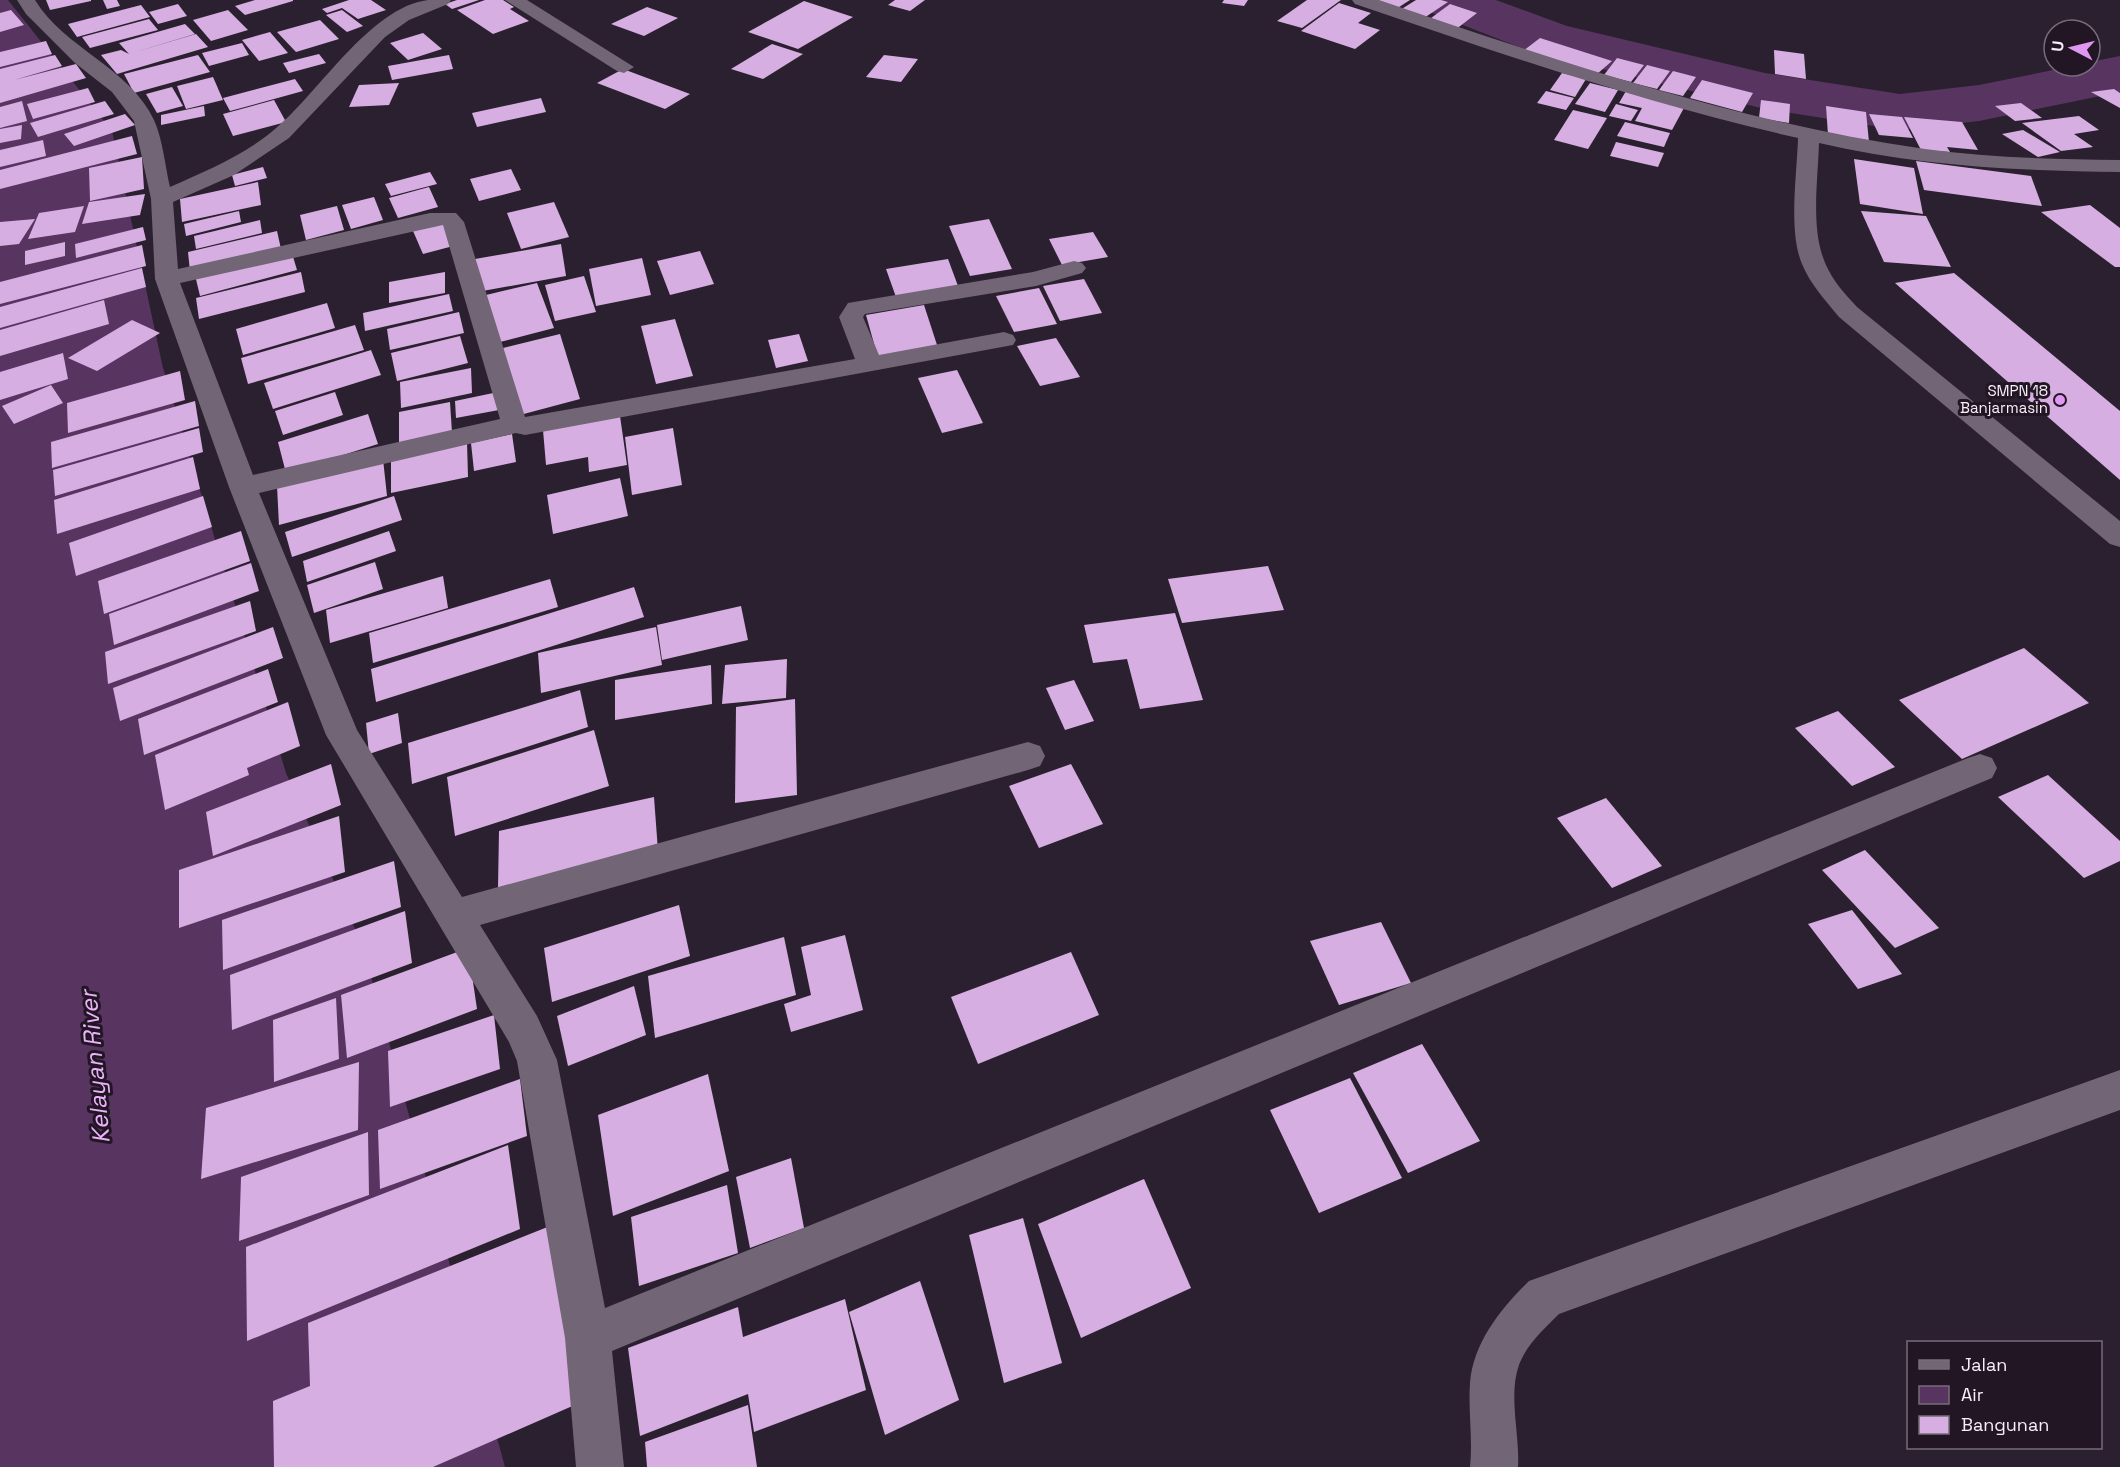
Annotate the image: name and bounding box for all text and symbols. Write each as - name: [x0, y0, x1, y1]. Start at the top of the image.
- north arrow: [2042, 18, 2102, 78]
- text: U: [2047, 40, 2069, 53]
- place label: SMPN 18 Banjarmasin: [1960, 381, 2048, 417]
- marker: SMPN 18 Banjarmasin: [2053, 393, 2067, 407]
- water label: Kelayan River: [72, 986, 117, 1145]
- legend: [1907, 1341, 2102, 1449]
- text: Jalan: [1961, 1353, 2007, 1376]
- text: Air: [1961, 1383, 1984, 1406]
- text: Bangunan: [1961, 1413, 2049, 1436]

